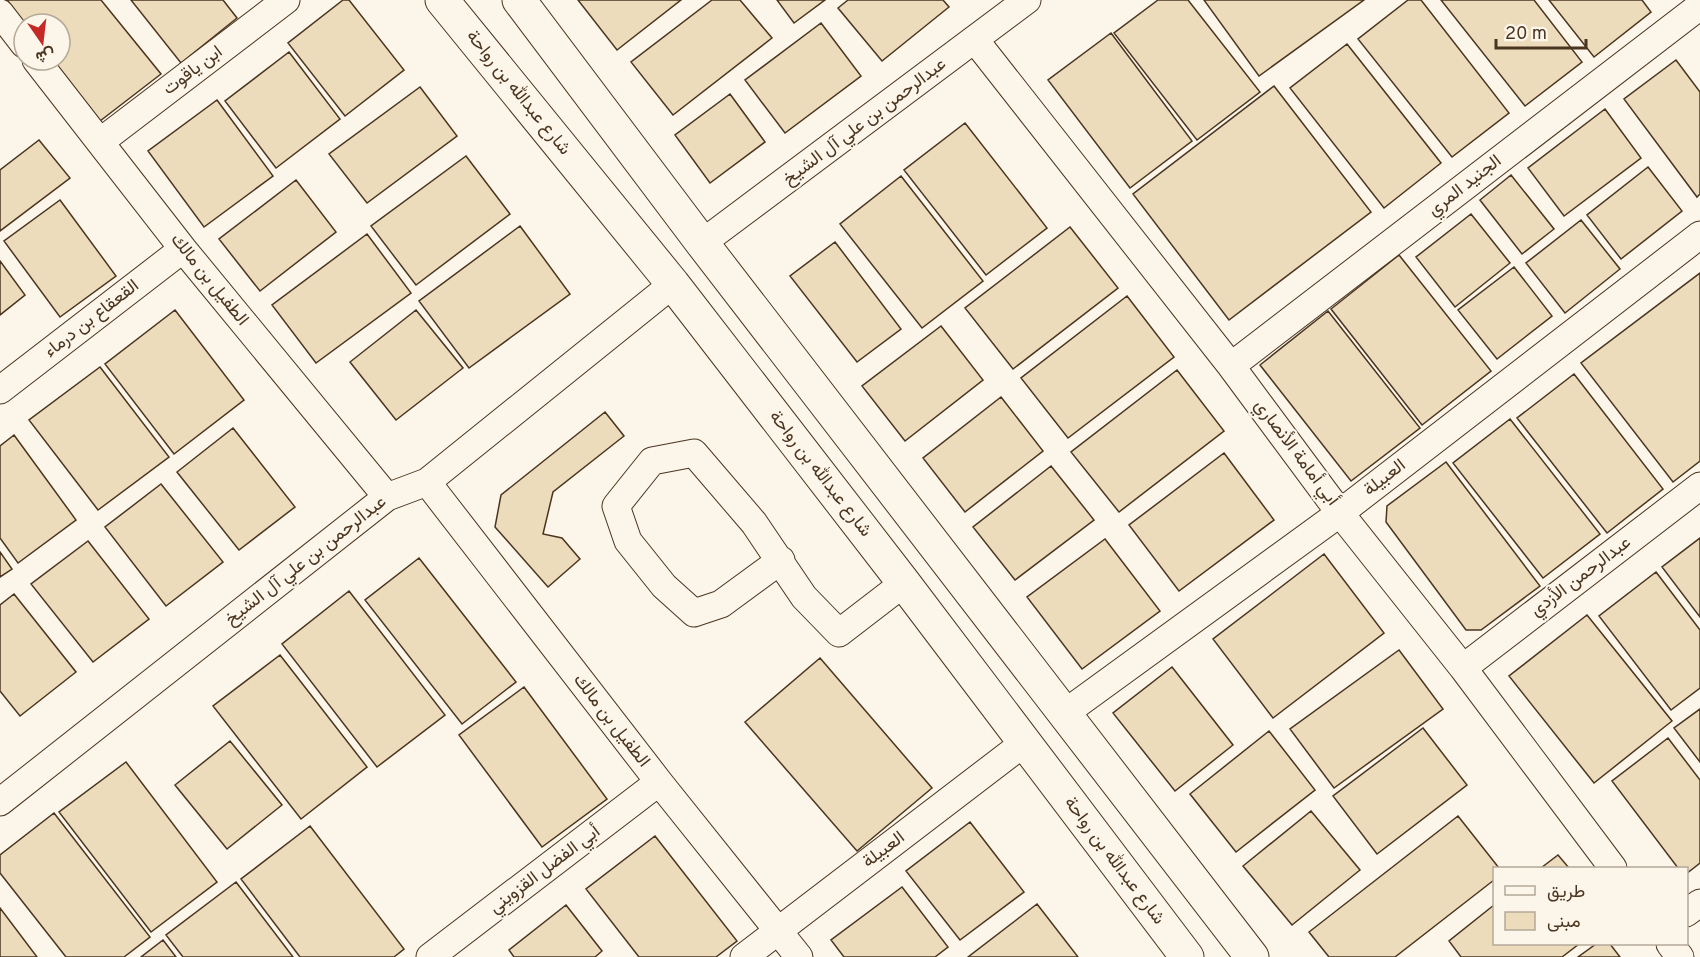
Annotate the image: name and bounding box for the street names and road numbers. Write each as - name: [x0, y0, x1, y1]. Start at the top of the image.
- street label: شارع عبدالله بن رواحة: [460, 25, 576, 160]
- street label: ابن ياقوت: [159, 41, 227, 101]
- street label: عبدالرحمن بن علي آل الشيخ: [779, 53, 953, 193]
- street label: الجنيد المري: [1423, 150, 1508, 224]
- street label: الطفيل بن مالك: [165, 229, 253, 331]
- street label: القعقاع بن درماء: [40, 275, 144, 363]
- street label: أبي أمامة الأنصاري: [1247, 395, 1343, 512]
- street label: شارع عبدالله بن رواحة: [763, 405, 877, 542]
- street label: العبيلة: [1359, 454, 1411, 502]
- street label: عبدالرحمن بن علي آل الشيخ: [221, 491, 393, 633]
- street label: عبدالرحمن الأزدي: [1526, 532, 1637, 624]
- street label: الطفيل بن مالك: [567, 670, 655, 772]
- street label: شارع عبدالله بن رواحة: [1058, 792, 1170, 930]
- street label: أبي الفضل القزويني: [485, 821, 606, 921]
- street label: العبيلة: [858, 827, 910, 873]

